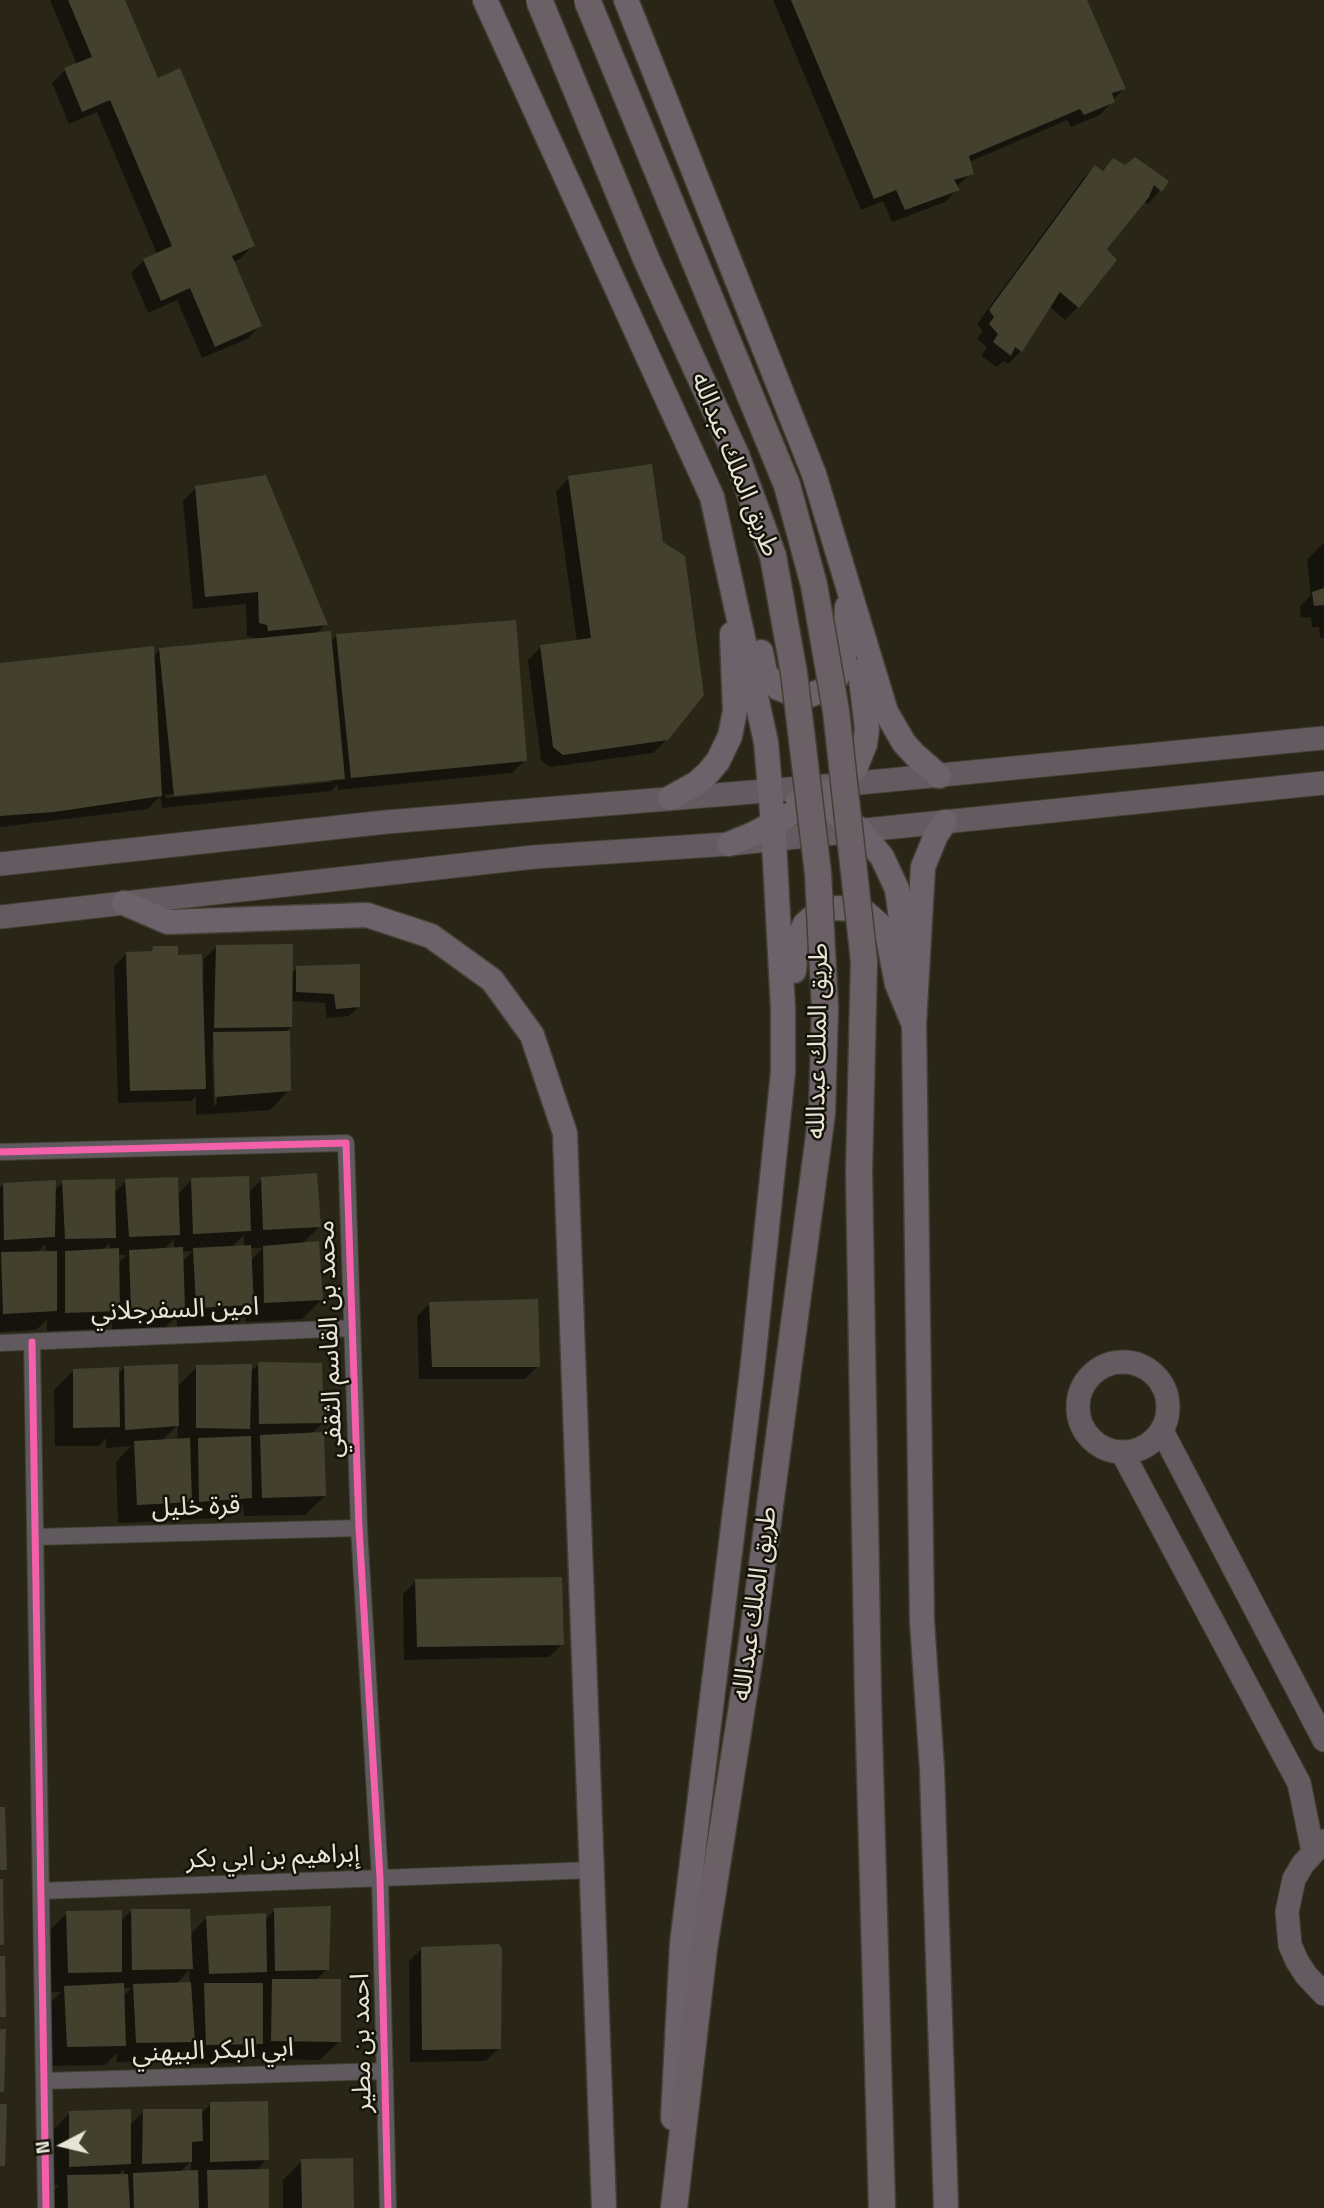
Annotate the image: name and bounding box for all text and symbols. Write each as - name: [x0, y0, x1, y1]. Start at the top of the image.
- street label: طريق الملك عبدالله: [683, 368, 785, 562]
- street label: طريق الملك عبدالله: [802, 943, 836, 1139]
- street label: محمد بن القاسم الثقفي: [311, 1219, 351, 1459]
- street label: امين السفرجلاني: [90, 1292, 260, 1330]
- street label: قرة خليل: [151, 1491, 241, 1525]
- street label: طريق الملك عبدالله: [727, 1505, 785, 1703]
- street label: إبراهيم بن ابي بكر: [185, 1839, 361, 1877]
- street label: احمد بن مطير: [346, 1973, 380, 2113]
- street label: ابي البكر البيهني: [132, 2034, 294, 2070]
- north arrow: [28, 2110, 98, 2180]
- text: N: [26, 2139, 57, 2156]

